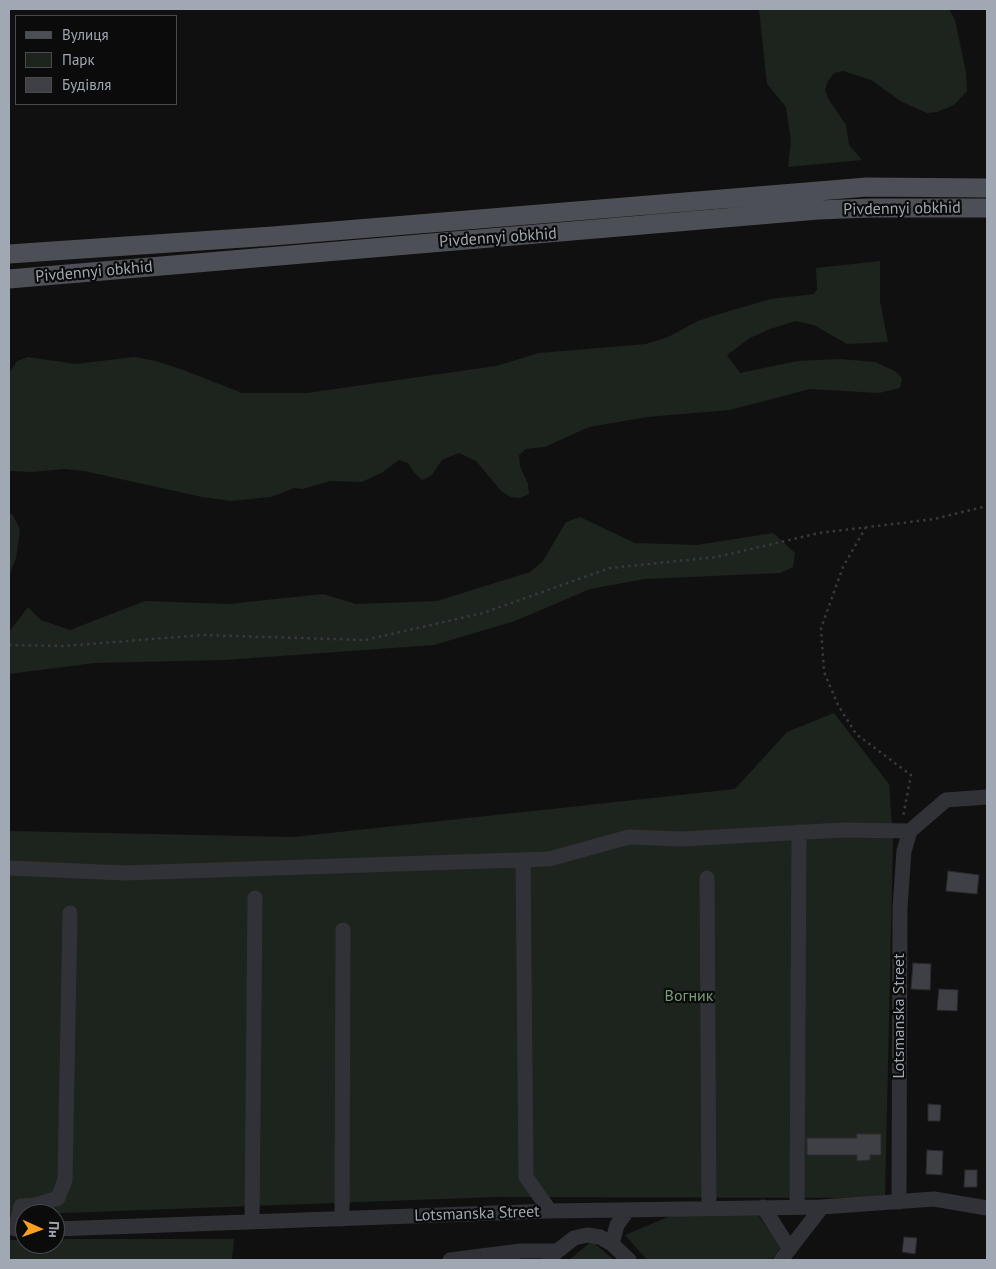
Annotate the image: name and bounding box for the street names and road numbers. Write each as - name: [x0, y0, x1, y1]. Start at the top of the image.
- street label: Pivdennyi obkhid: [843, 198, 961, 220]
- street label: Pivdennyi obkhid: [439, 224, 557, 252]
- street label: Pivdennyi obkhid: [35, 257, 153, 287]
- street label: Lotsmanska Street: [889, 953, 909, 1079]
- street label: Lotsmanska Street: [414, 1202, 540, 1226]

